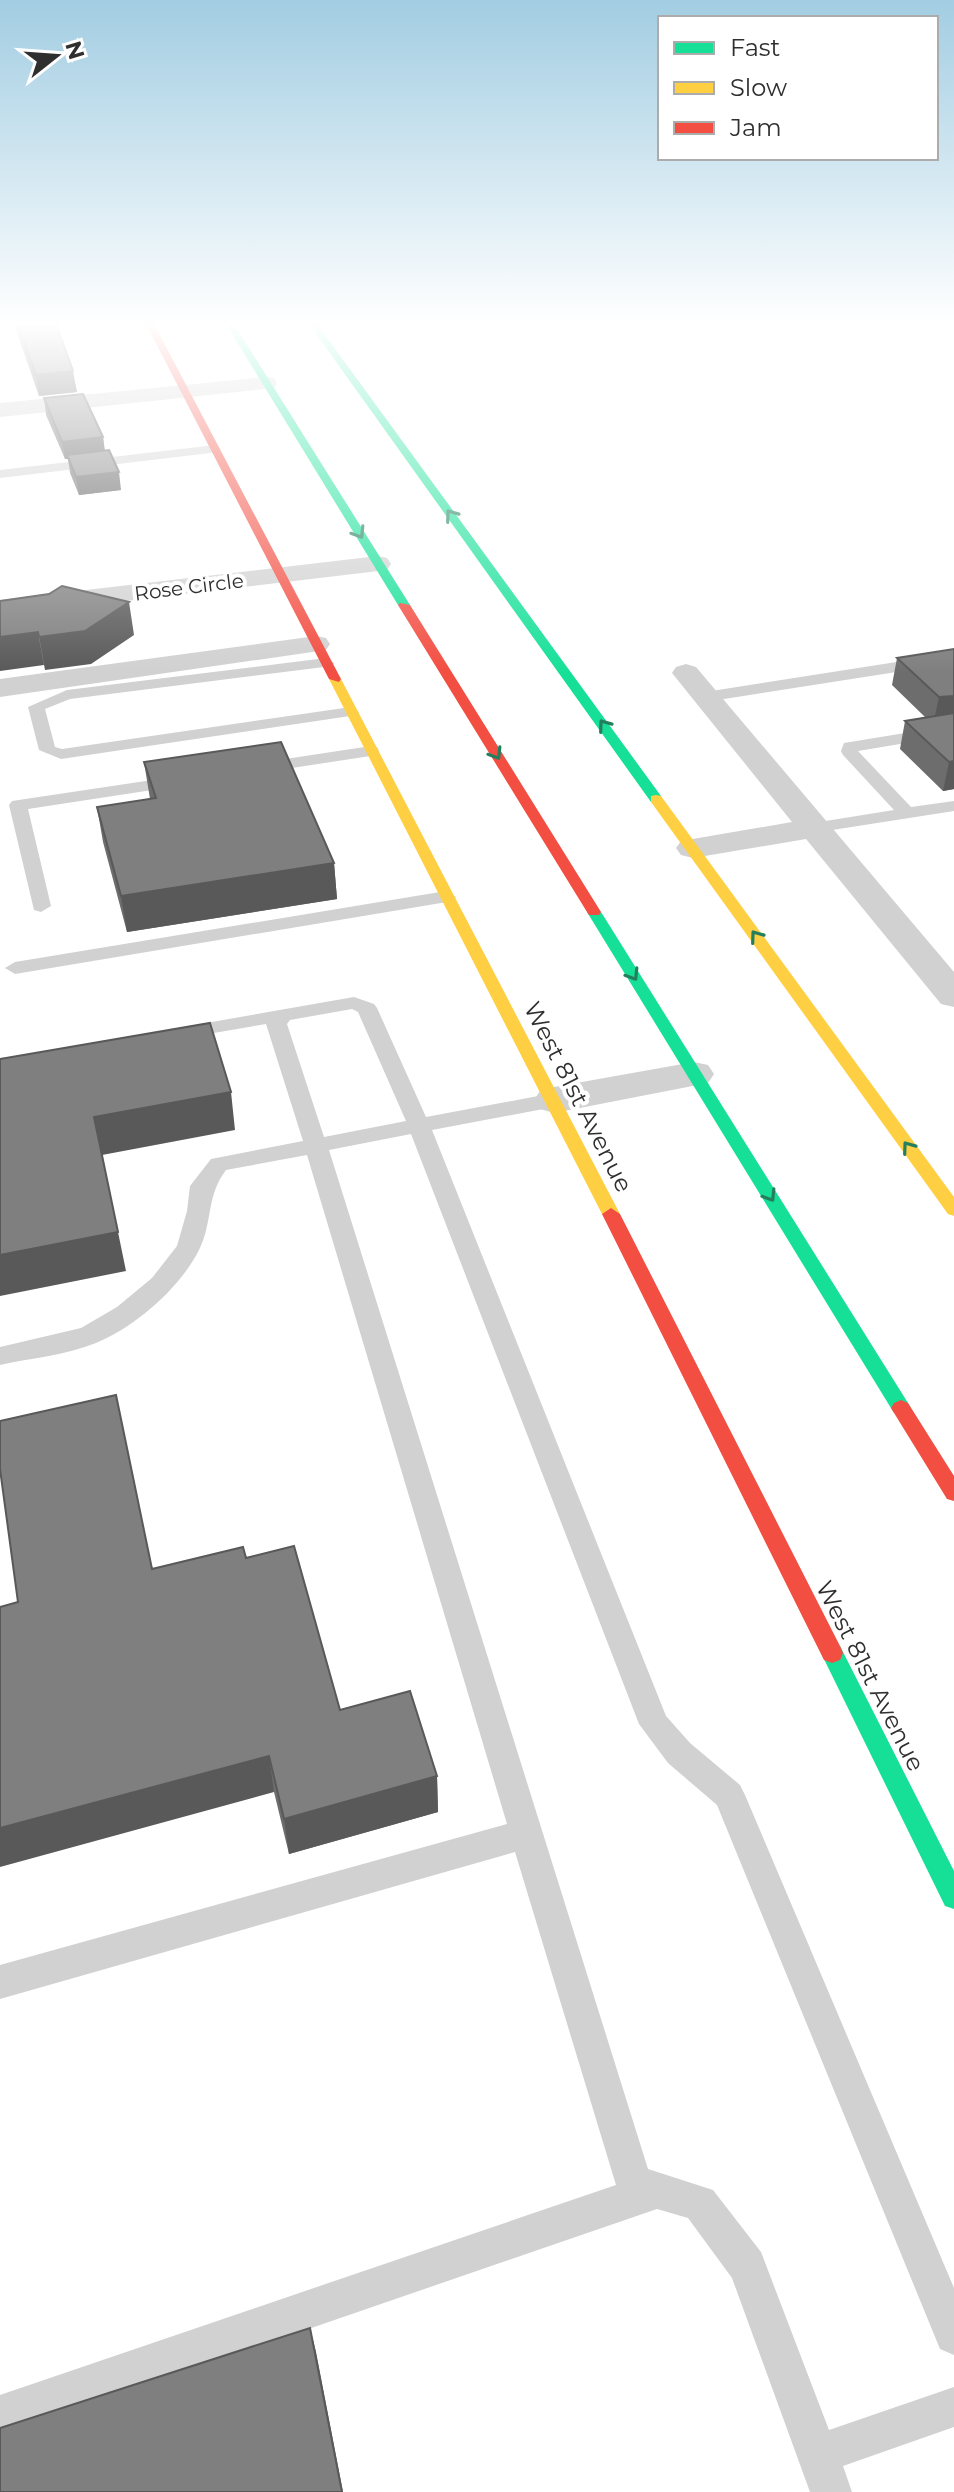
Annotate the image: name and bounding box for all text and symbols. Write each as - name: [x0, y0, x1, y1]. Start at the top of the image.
- north arrow: [16, 16, 96, 96]
- legend: [658, 16, 938, 160]
- text: Fast: [730, 33, 781, 62]
- text: N: [59, 38, 90, 63]
- text: Slow: [730, 73, 787, 102]
- text: Jam: [729, 113, 782, 142]
- one-way arrow: [446, 509, 461, 523]
- one-way arrow: [350, 524, 365, 539]
- street label: Rose Circle: [133, 568, 245, 606]
- one-way arrow: [599, 720, 613, 734]
- one-way arrow: [486, 745, 502, 760]
- one-way arrow: [751, 930, 766, 945]
- one-way arrow: [623, 966, 639, 981]
- street label: West 81st Avenue: [518, 997, 639, 1197]
- one-way arrow: [904, 1141, 918, 1155]
- one-way arrow: [760, 1187, 775, 1202]
- street label: West 81st Avenue: [810, 1576, 931, 1776]

